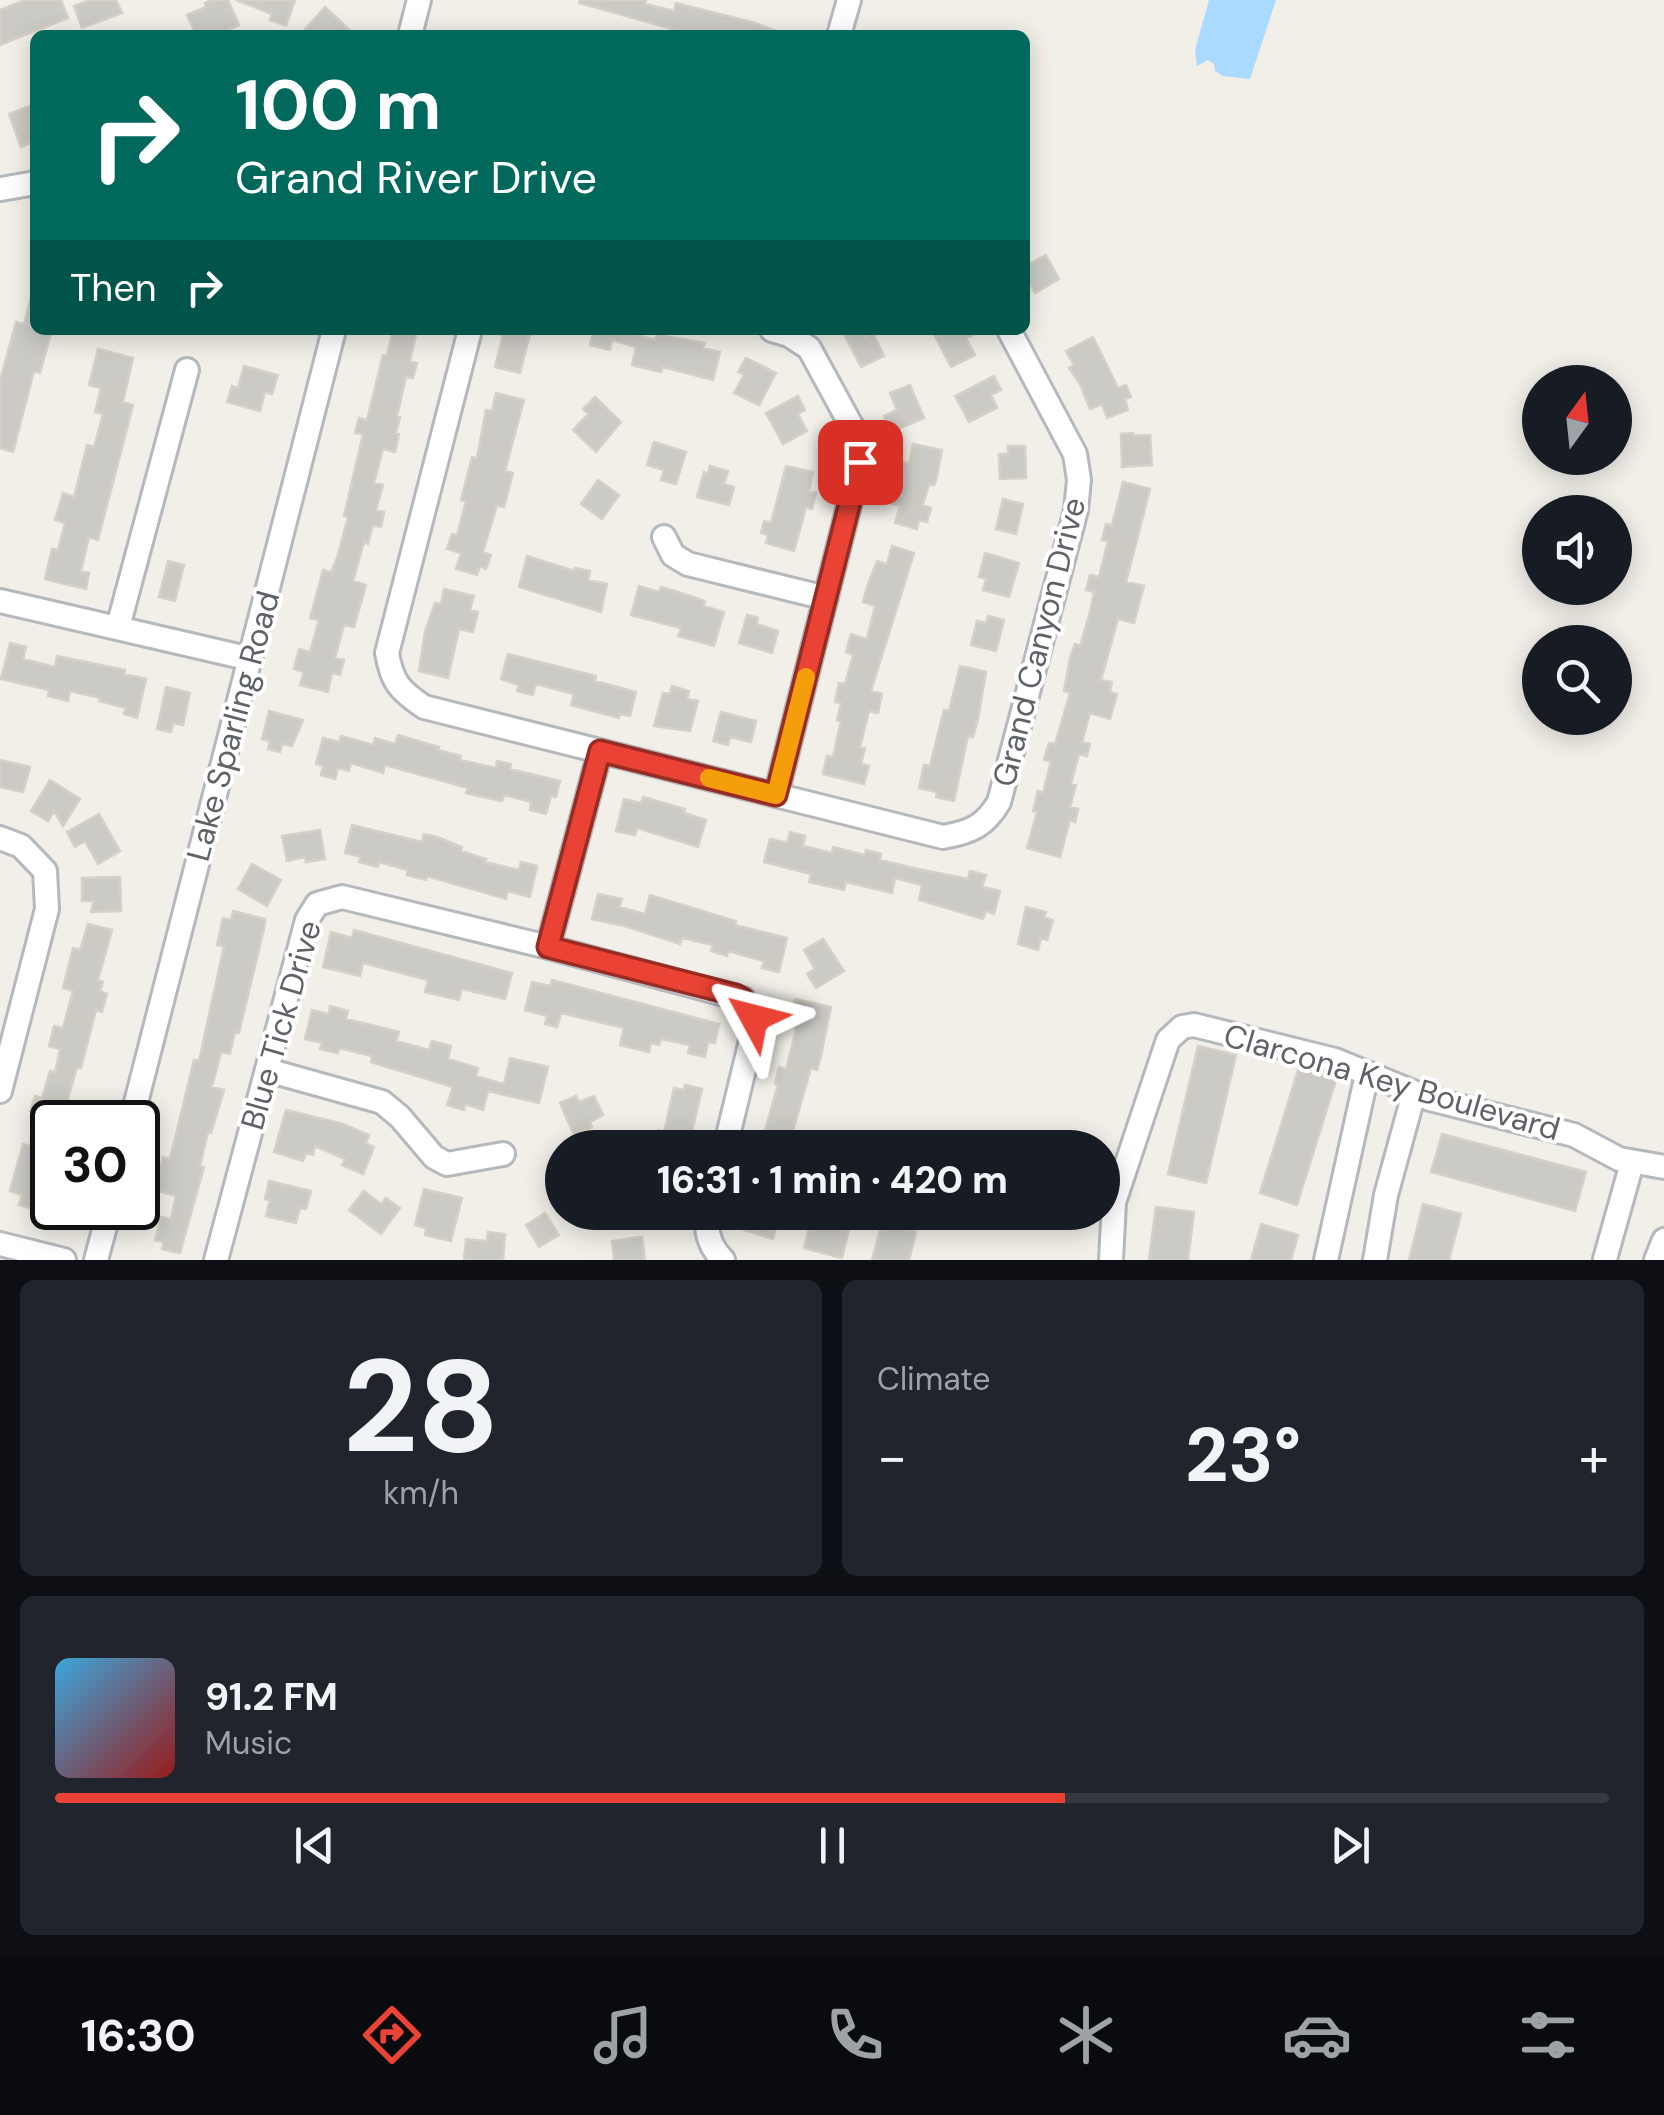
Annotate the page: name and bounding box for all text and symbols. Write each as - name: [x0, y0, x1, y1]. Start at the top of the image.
- text: 100 m: [235, 60, 441, 151]
- icon: right: [70, 70, 200, 200]
- text: Grand River Drive: [235, 148, 597, 207]
- icon: right: [177, 260, 232, 315]
- text: Then: [70, 263, 157, 313]
- north arrow: [1522, 365, 1632, 475]
- map controls: [1522, 365, 1632, 735]
- pin: [818, 420, 903, 505]
- icon: arrive: [833, 435, 888, 490]
- street label: Grand Canyon Drive: [983, 493, 1095, 791]
- button: sound: [1522, 495, 1632, 605]
- street label: Lake Sparling Road: [177, 586, 289, 866]
- button: search: [1522, 625, 1632, 735]
- street label: Blue Tick Drive: [231, 915, 331, 1135]
- position arrow: [702, 966, 806, 1070]
- street label: Clarcona Key Boulevard: [1219, 1014, 1565, 1150]
- speed limit sign: 30: [30, 1100, 160, 1230]
- text: 16:31 · 1 min · 420 m: [657, 1155, 1008, 1205]
- text: 28: [343, 1322, 499, 1491]
- text: Climate: [877, 1358, 991, 1400]
- text: 23°: [1185, 1407, 1301, 1504]
- text: −: [877, 1421, 907, 1493]
- text: +: [1579, 1421, 1609, 1493]
- text: km/h: [383, 1472, 459, 1514]
- text: 91.2 FM: [205, 1672, 338, 1722]
- text: Music: [205, 1722, 292, 1764]
- icon: previous: [287, 1818, 342, 1873]
- icon: pause: [805, 1818, 860, 1873]
- icon: next: [1323, 1818, 1378, 1873]
- icon: directions: [357, 2000, 427, 2070]
- icon: music: [588, 2000, 658, 2070]
- icon: phone: [820, 2000, 890, 2070]
- icon: climate: [1051, 2000, 1121, 2070]
- icon: car: [1282, 2000, 1352, 2070]
- icon: filters: [1513, 2000, 1583, 2070]
- text: 16:30: [81, 2006, 196, 2065]

